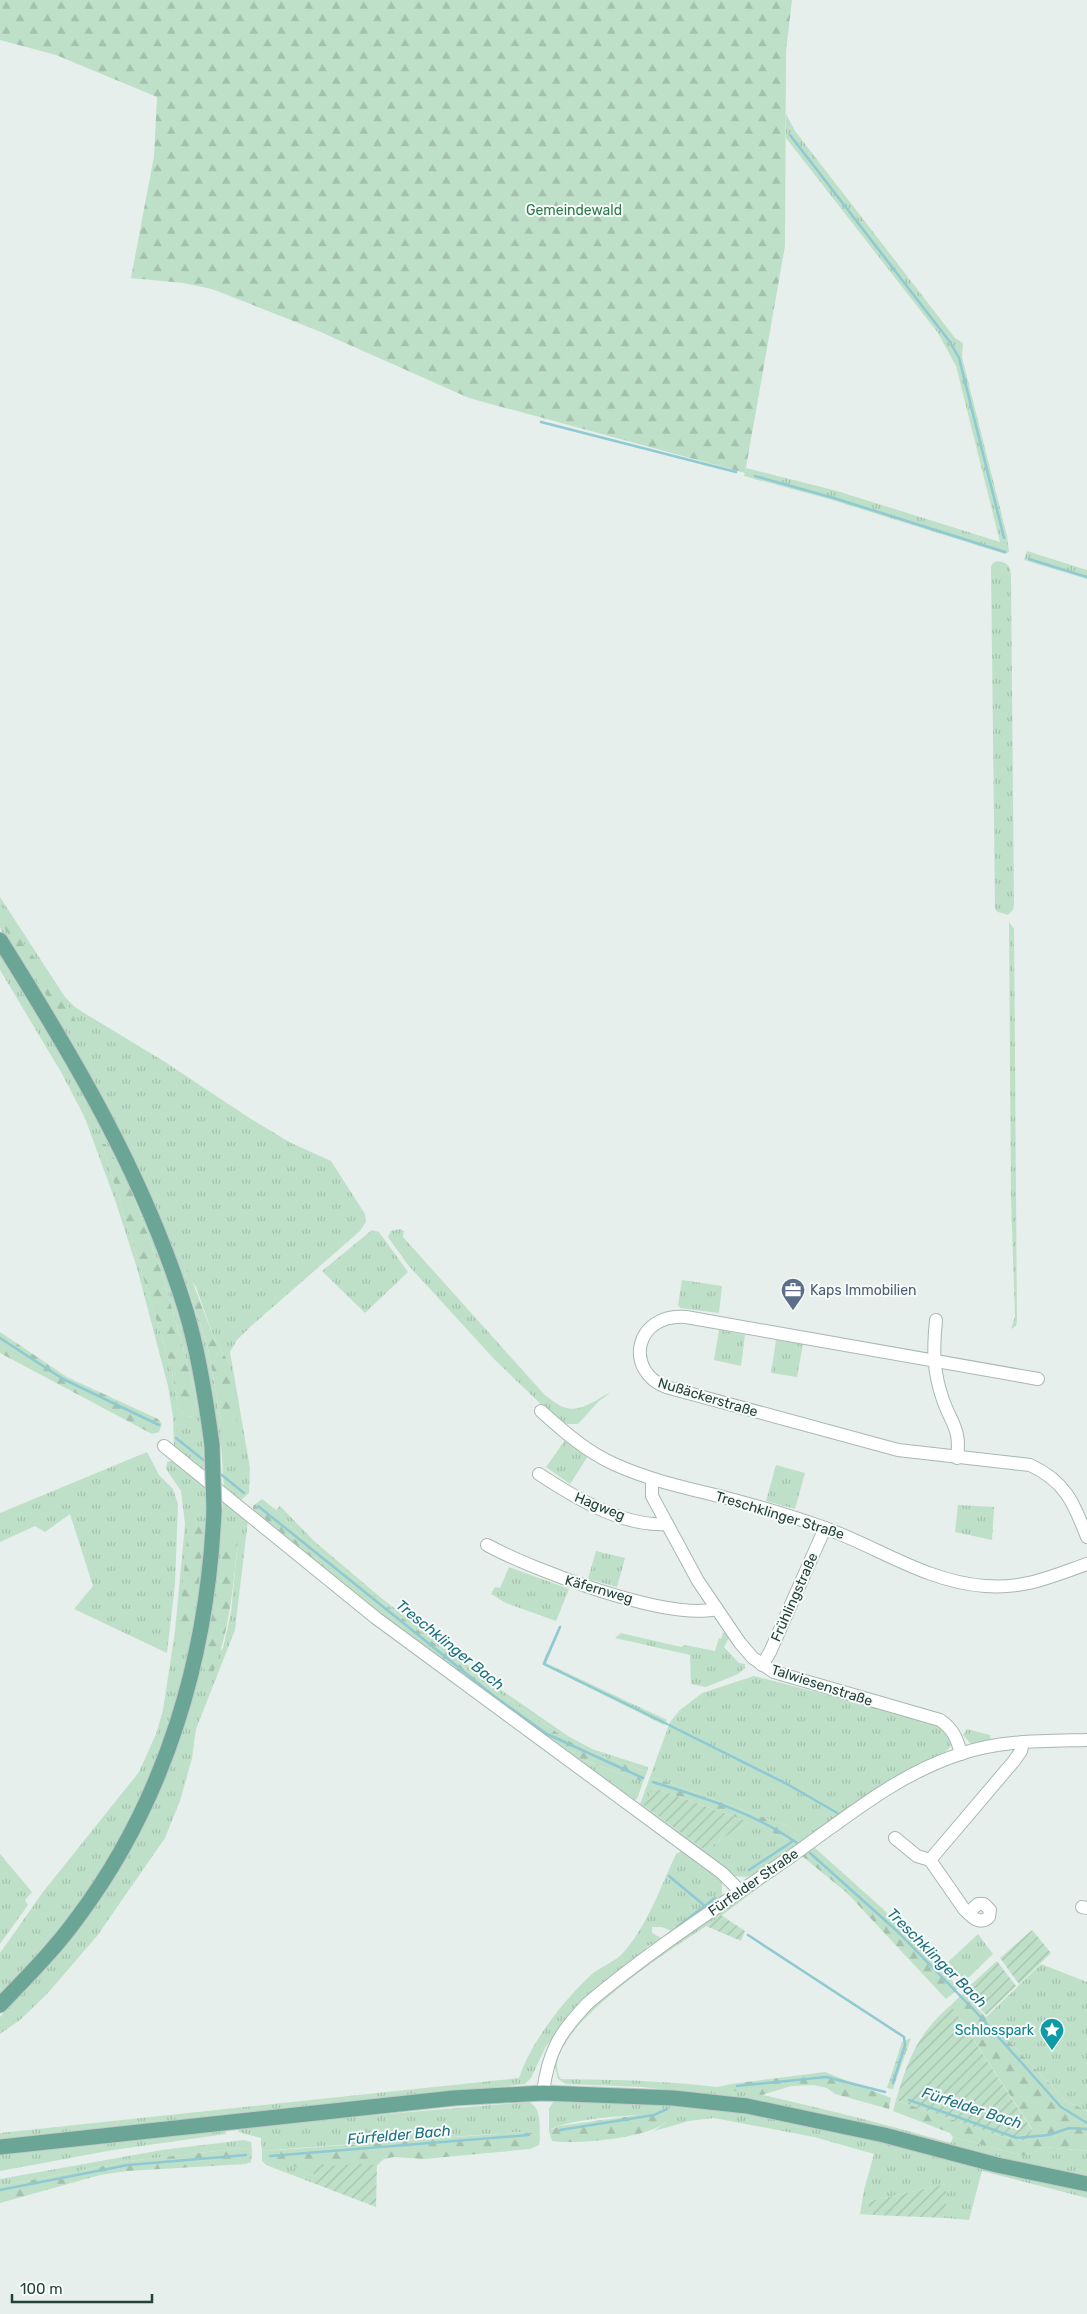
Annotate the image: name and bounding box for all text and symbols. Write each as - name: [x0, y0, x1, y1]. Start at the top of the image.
- park label: Gemeindewald: [526, 202, 622, 219]
- office icon: Kaps Immobilien: [780, 1277, 806, 1311]
- place label: Kaps Immobilien: [810, 1282, 917, 1299]
- street label: Nußäckerstraße: [656, 1374, 760, 1421]
- street label: Treschklinger Straße: [713, 1488, 846, 1543]
- street label: Hagweg: [572, 1489, 628, 1524]
- street label: Frühlingstraße: [767, 1550, 822, 1644]
- street label: Käfernweg: [563, 1572, 635, 1607]
- water label: Treschklinger Bach: [392, 1596, 508, 1694]
- street label: Talwiesenstraße: [769, 1661, 875, 1710]
- street label: Fürfelder Straße: [705, 1845, 802, 1920]
- water label: Treschklinger Bach: [883, 1904, 991, 2012]
- place icon: Schlosspark: [1039, 2017, 1065, 2051]
- place label: Schlosspark: [955, 2022, 1035, 2039]
- water label: Fürfelder Bach: [920, 2083, 1024, 2133]
- water label: Fürfelder Bach: [347, 2122, 451, 2148]
- scale bar: [12, 2272, 152, 2304]
- text: 100 m: [20, 2280, 62, 2298]

